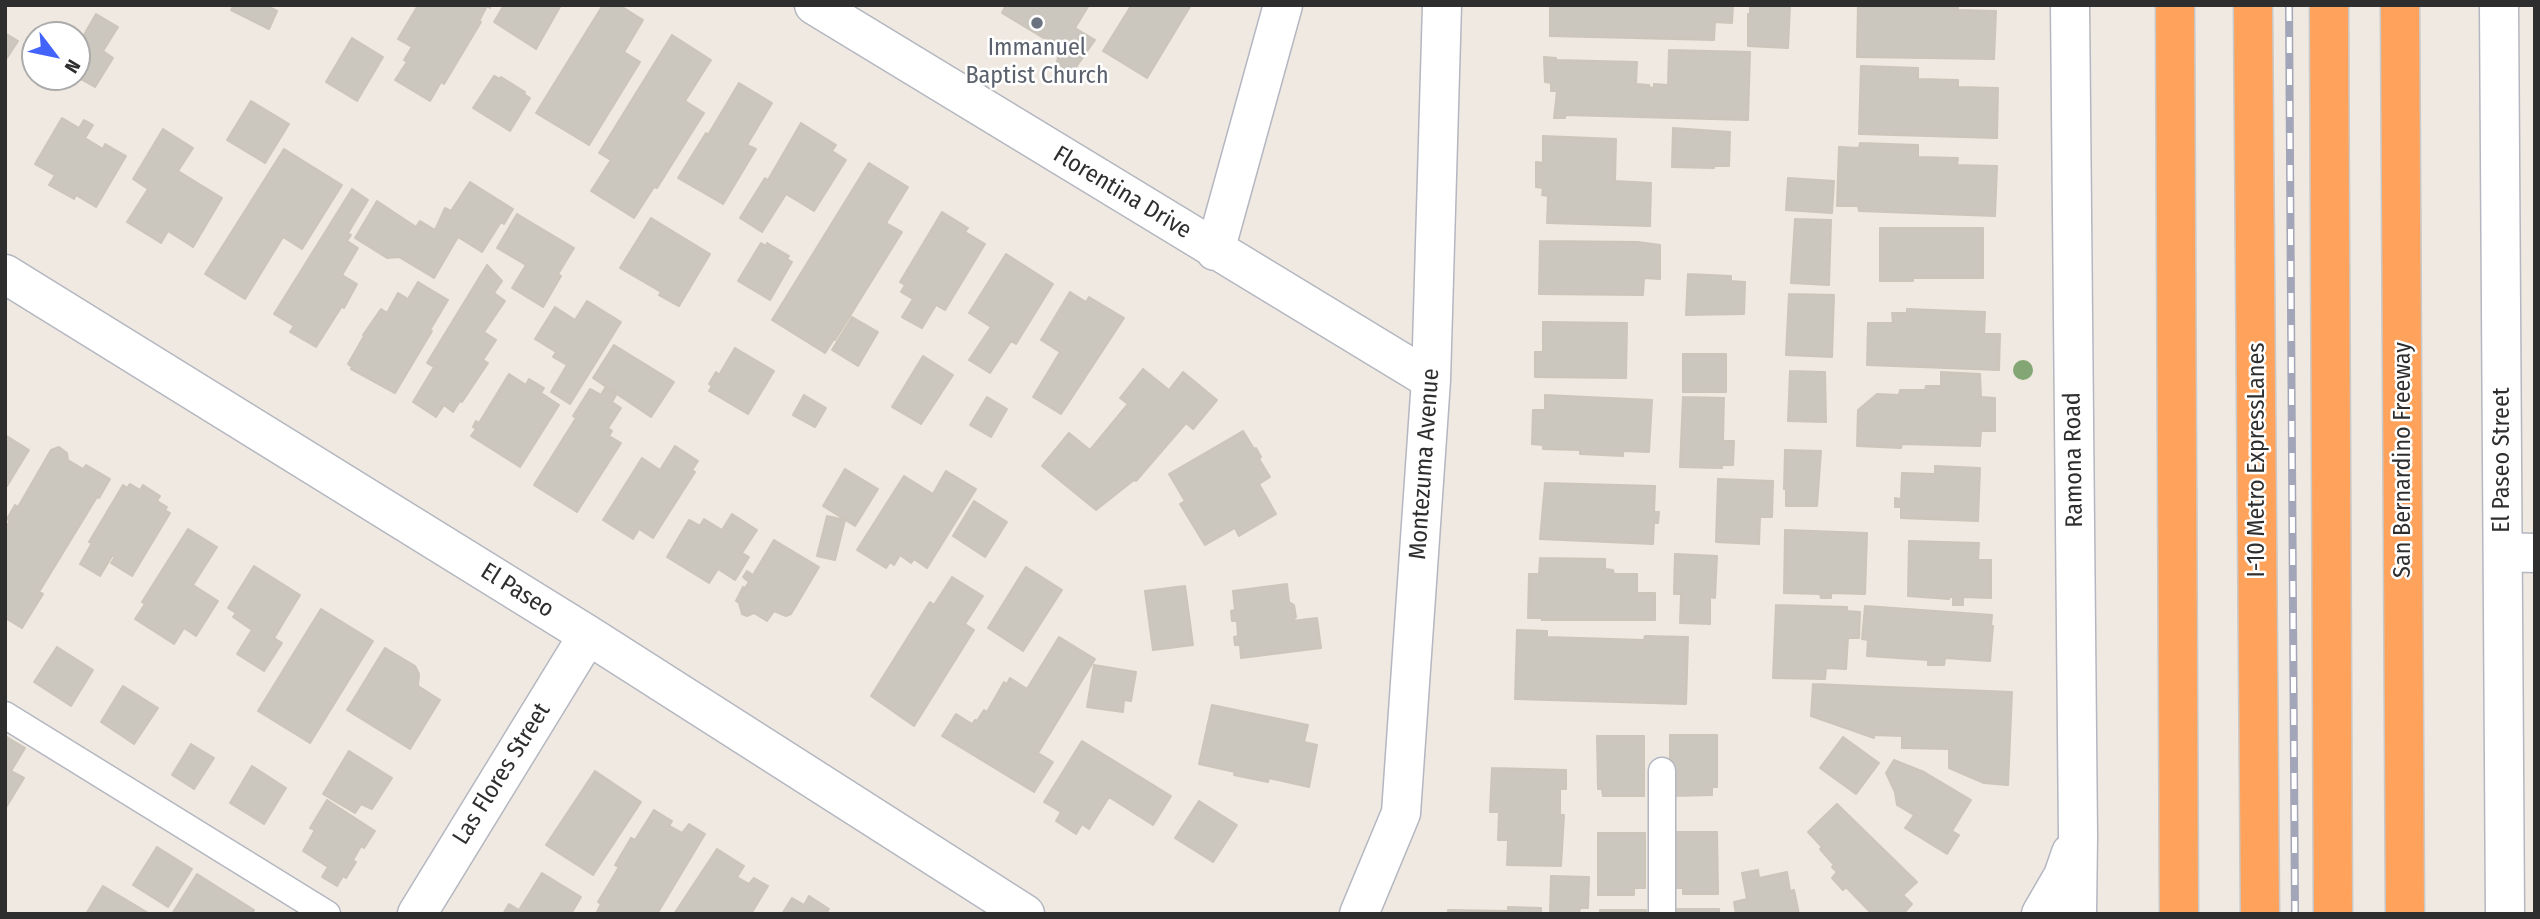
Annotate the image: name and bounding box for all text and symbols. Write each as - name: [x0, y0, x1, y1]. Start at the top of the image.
- marker: Immanuel Baptist Church: [1029, 15, 1045, 31]
- north arrow: [21, 21, 91, 91]
- place label: Immanuel Baptist Church: [965, 34, 1109, 90]
- text: N: [60, 55, 85, 77]
- street label: Florentina Drive: [1048, 140, 1196, 246]
- street label: I-10 Metro ExpressLanes: [2243, 342, 2271, 578]
- street label: San Bernardino Freeway: [2389, 342, 2417, 578]
- street label: Montezuma Avenue: [1404, 368, 1446, 560]
- street label: El Paseo Street: [2488, 387, 2516, 533]
- street label: Ramona Road: [2058, 392, 2090, 528]
- street label: El Paseo: [475, 557, 559, 625]
- street label: Las Flores Street: [447, 698, 557, 850]

